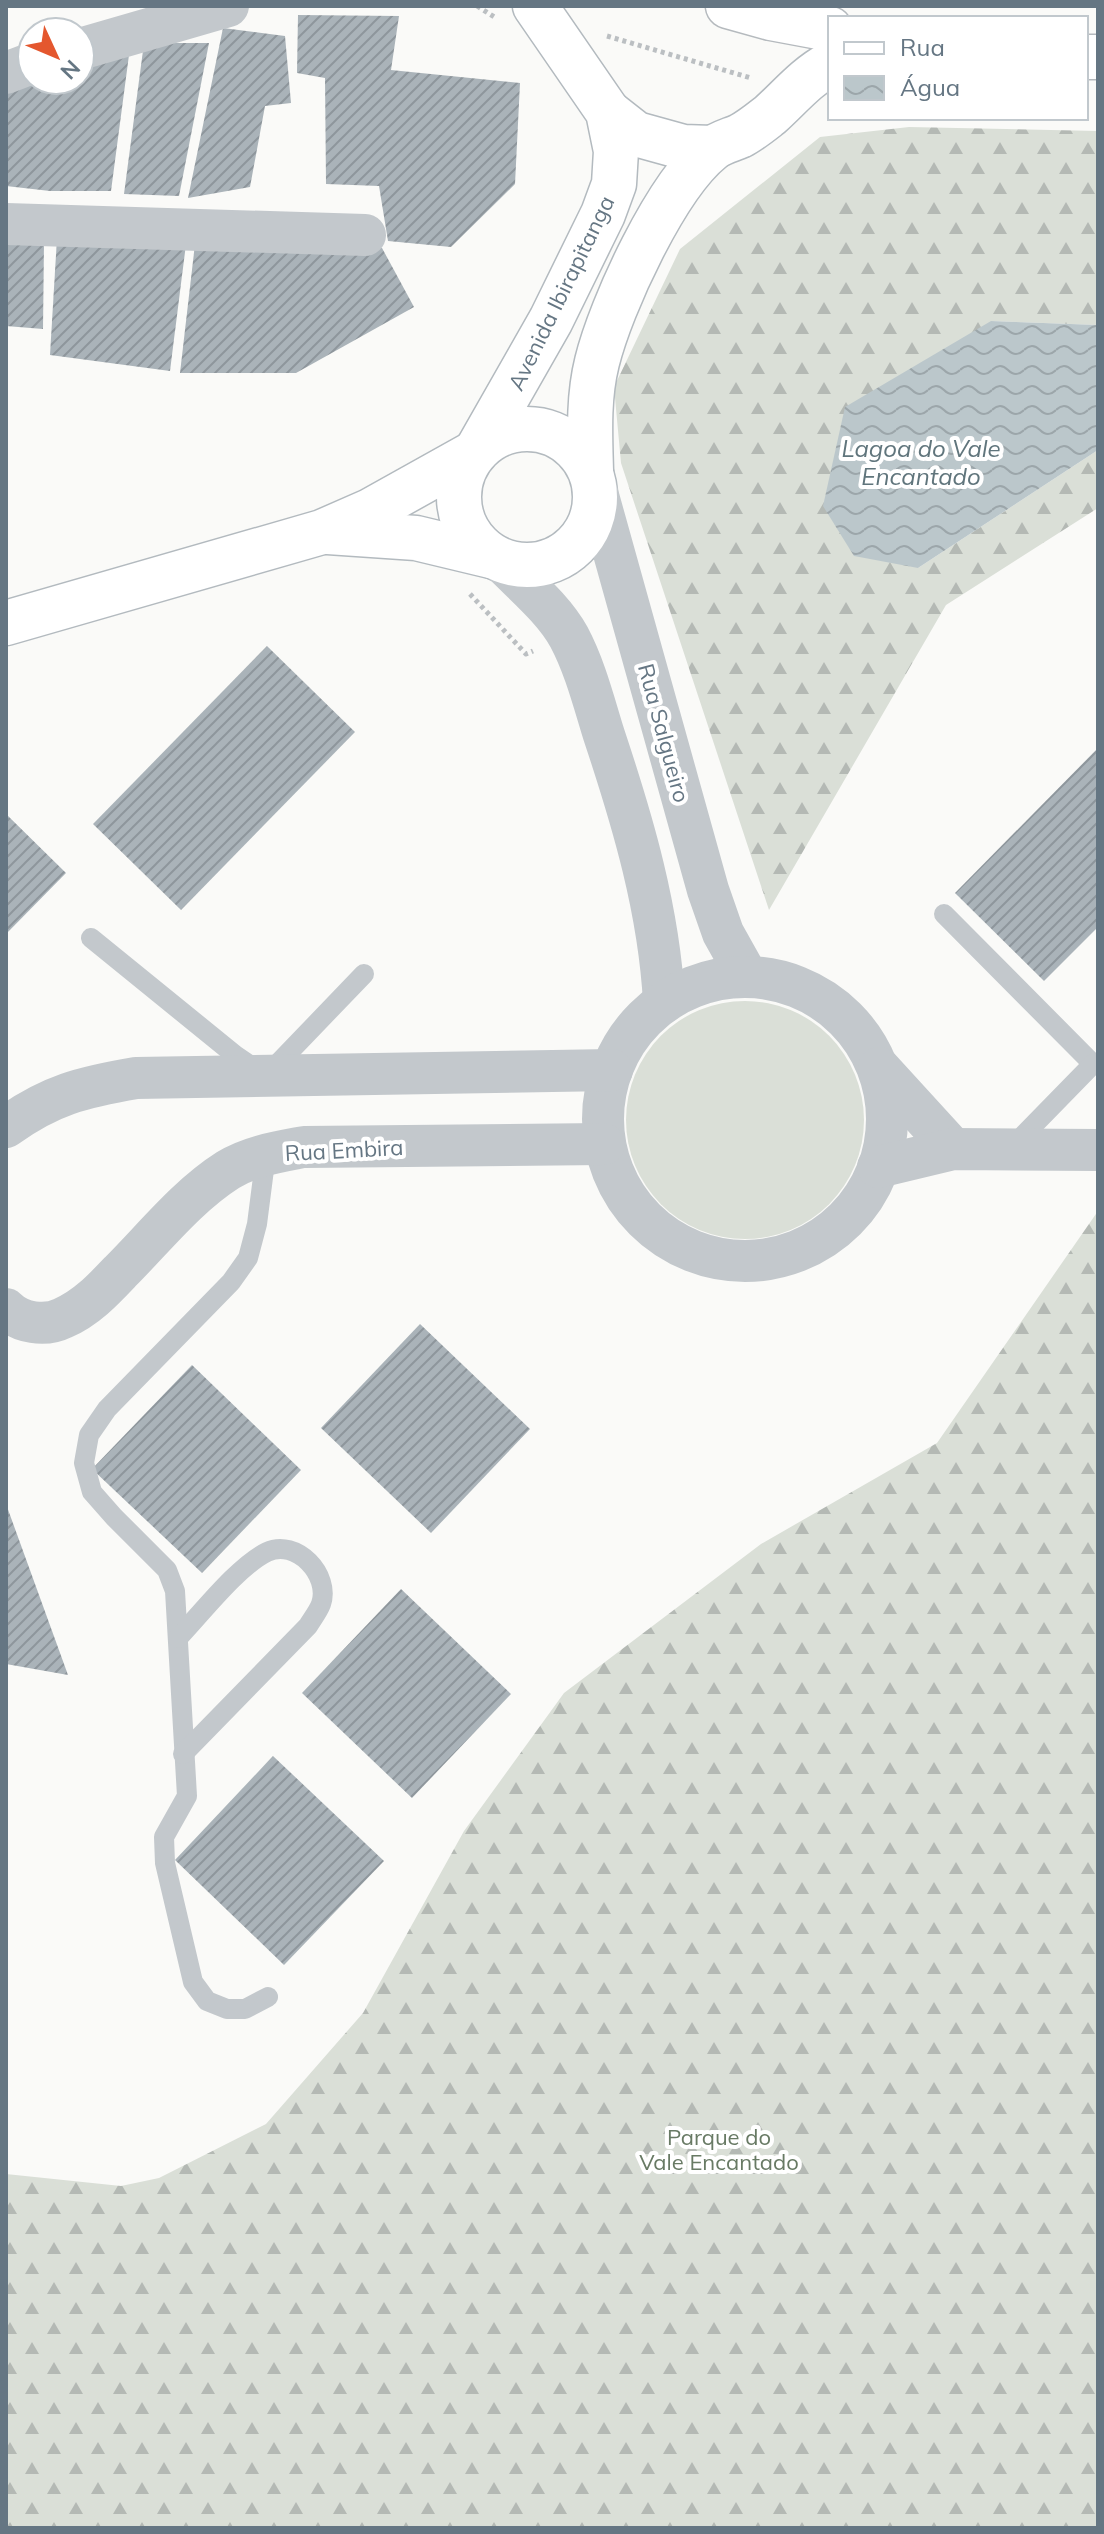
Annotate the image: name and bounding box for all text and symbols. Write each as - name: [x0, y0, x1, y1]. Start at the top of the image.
- north arrow: [16, 16, 96, 96]
- legend: [828, 16, 1088, 120]
- text: Rua: [900, 32, 945, 62]
- text: N: [55, 54, 86, 86]
- text: Água: [900, 72, 960, 102]
- street label: Avenida Ibirapitanga: [502, 191, 620, 395]
- water label: Lagoa do Vale Encantado: [841, 433, 1001, 491]
- street label: Rua Salgueiro: [632, 661, 696, 805]
- street label: Rua Embira: [284, 1133, 404, 1167]
- park label: Parque do Vale Encantado: [639, 2123, 799, 2176]

